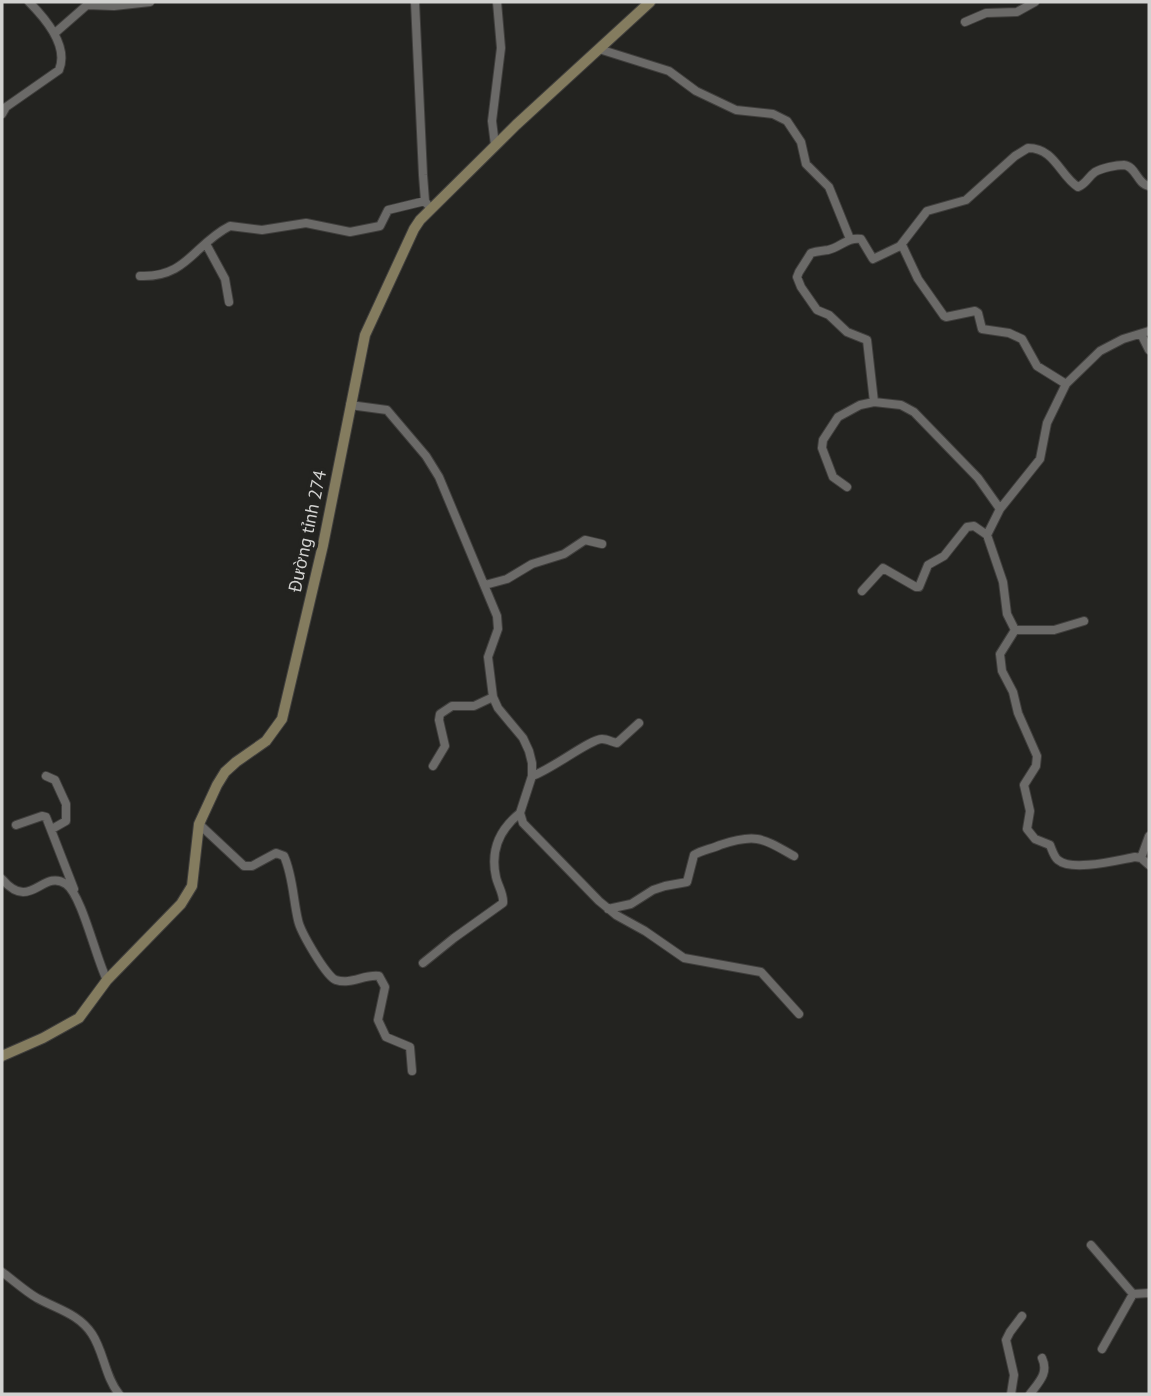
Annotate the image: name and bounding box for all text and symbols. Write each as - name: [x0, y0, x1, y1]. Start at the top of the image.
- street label: Đường tỉnh 274: [283, 468, 331, 595]

